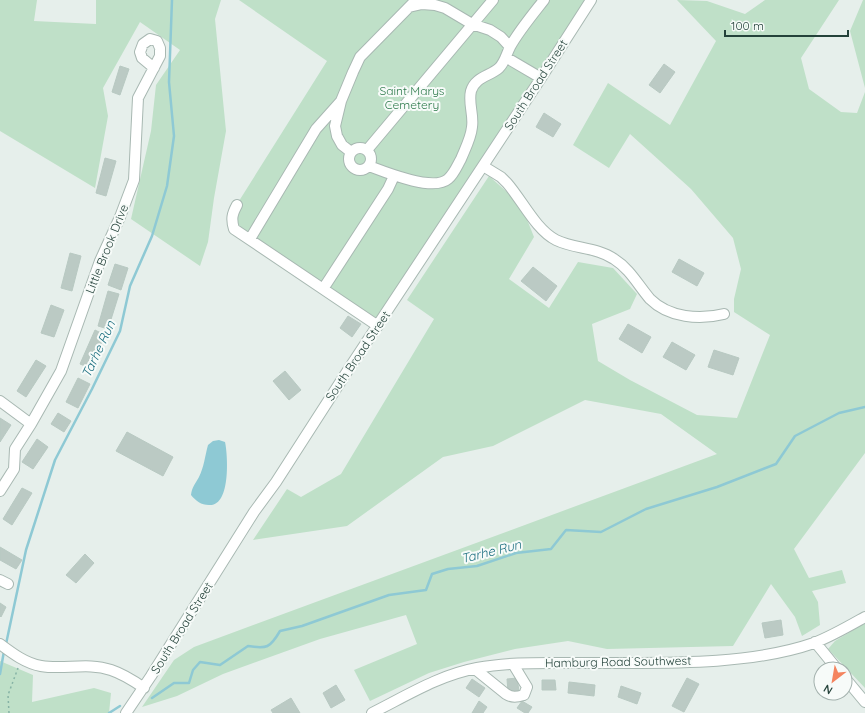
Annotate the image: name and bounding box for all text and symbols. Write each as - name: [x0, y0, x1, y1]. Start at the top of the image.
- scale bar: [725, 12, 848, 38]
- text: 100 m: [731, 18, 764, 33]
- street label: South Broad Street: [501, 37, 570, 133]
- park label: Saint Marys Cemetery: [379, 83, 445, 112]
- street label: Little Brook Drive: [82, 202, 131, 296]
- street label: South Broad Street: [322, 308, 393, 403]
- water label: Tarhe Run: [78, 317, 118, 380]
- water label: Tarhe Run: [459, 536, 523, 566]
- street label: South Broad Street: [147, 579, 216, 676]
- street label: Hamburg Road Southwest: [545, 653, 691, 670]
- north arrow: [813, 661, 853, 701]
- text: N: [821, 681, 835, 698]

